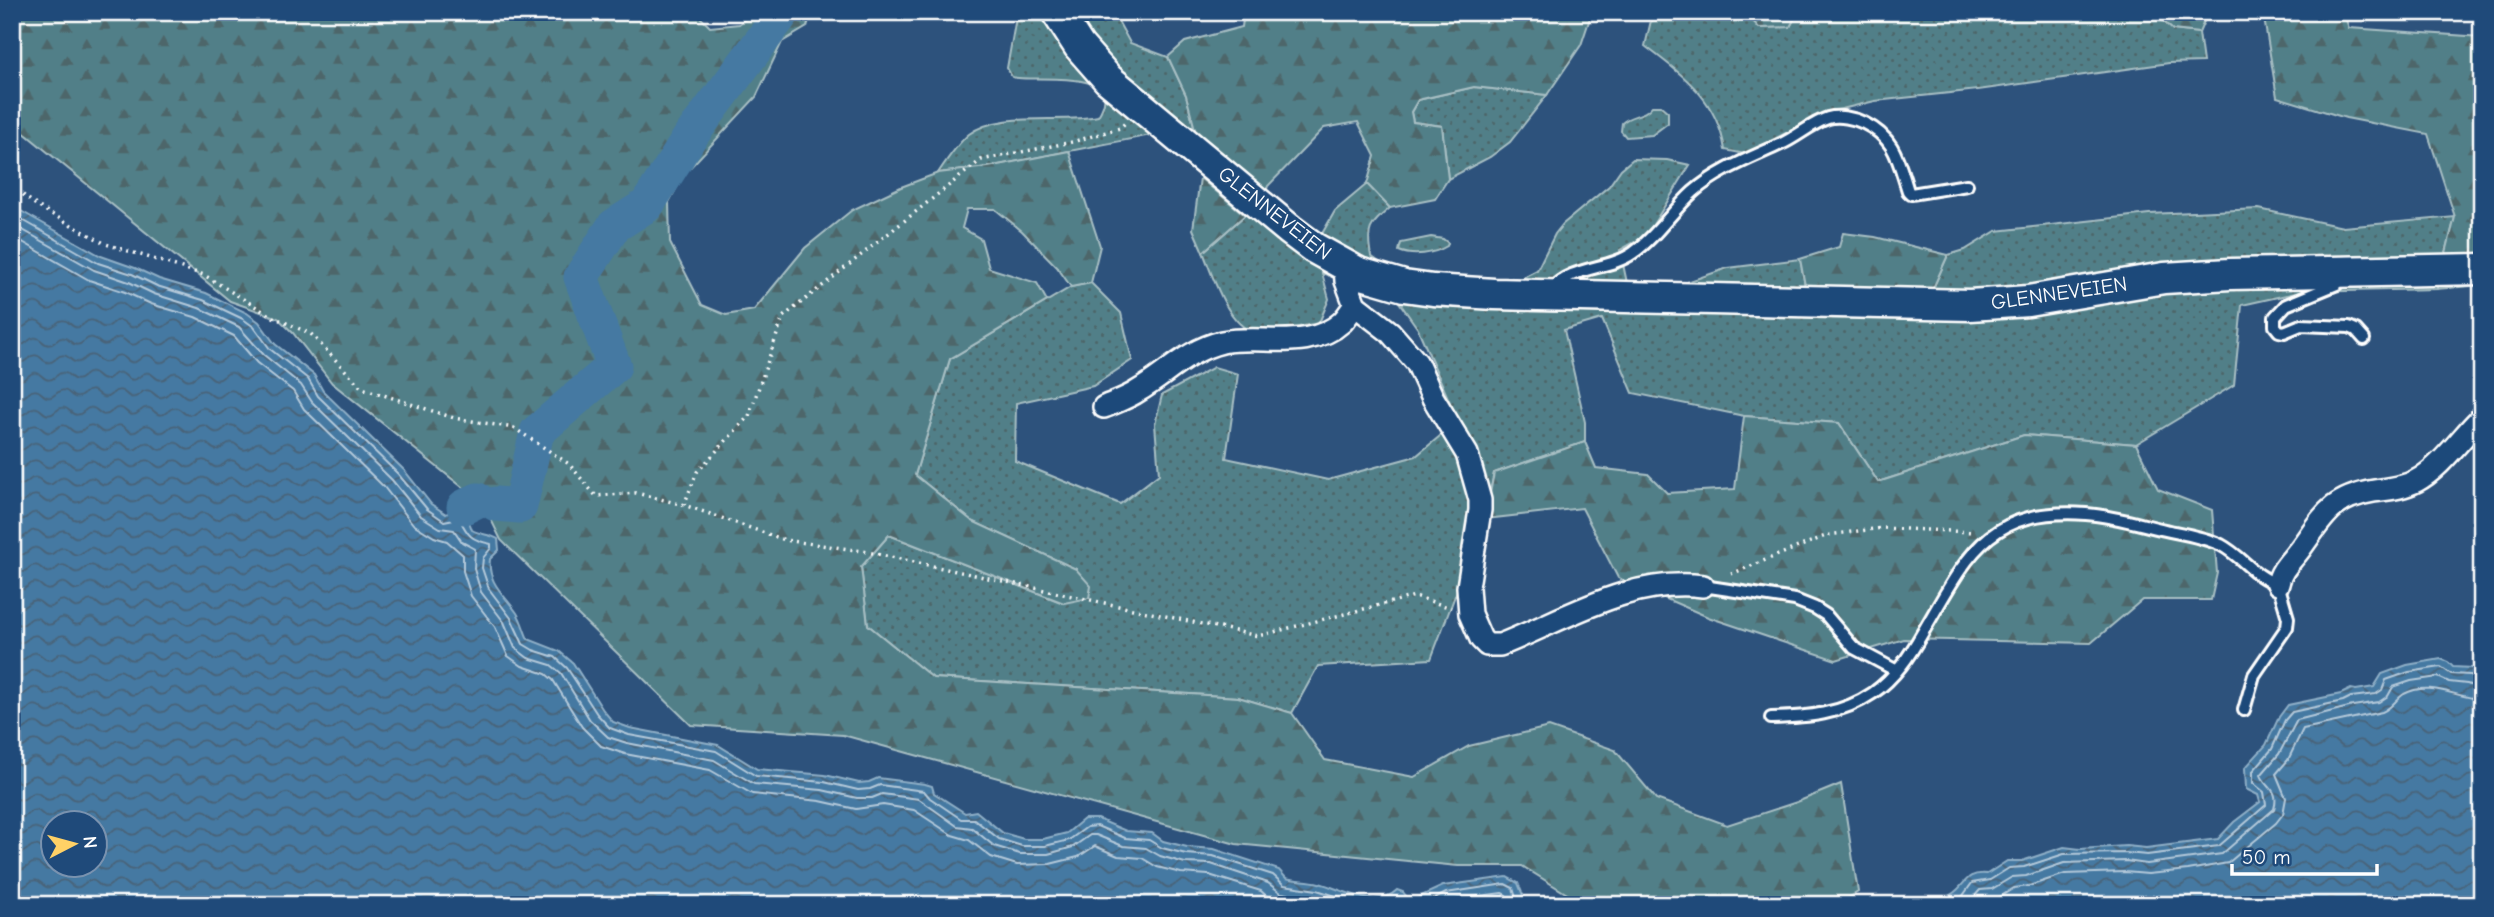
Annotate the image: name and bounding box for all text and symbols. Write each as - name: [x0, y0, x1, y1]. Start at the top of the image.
- street label: GLENNEVEIEN: [1214, 161, 1336, 265]
- street label: GLENNEVEIEN: [1989, 272, 2129, 314]
- north arrow: [38, 808, 108, 878]
- scale bar: [2232, 833, 2377, 877]
- text: N: [78, 835, 101, 850]
- text: 50 m: [2242, 845, 2291, 869]

